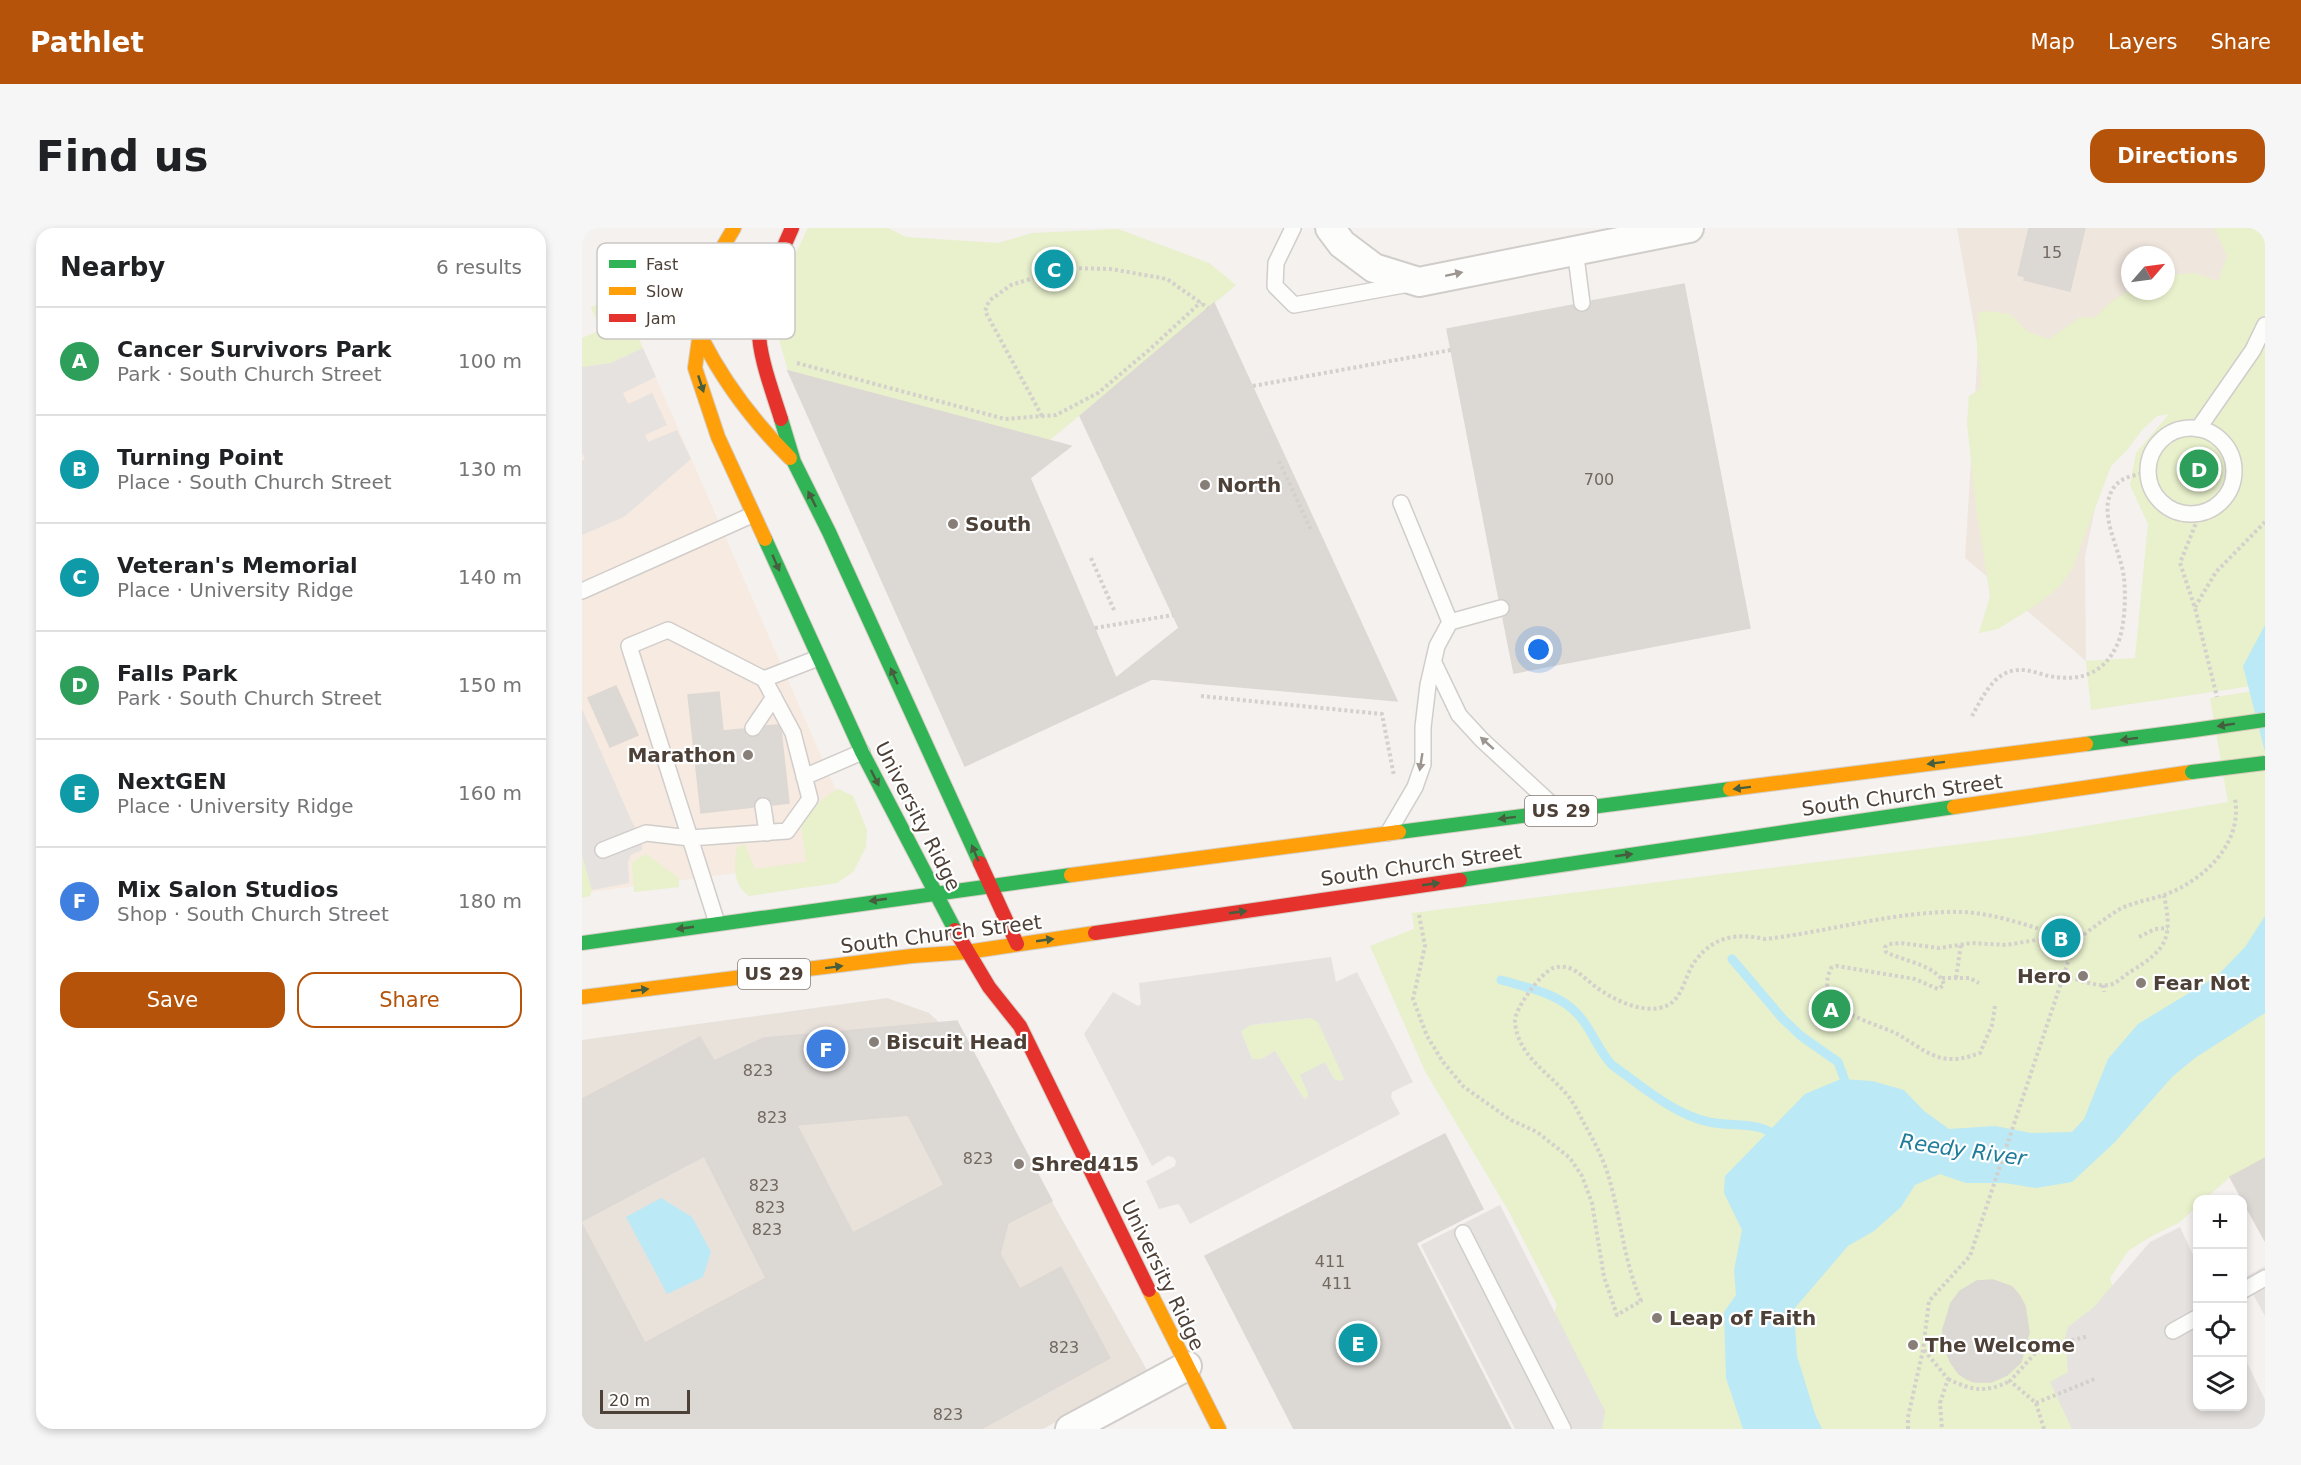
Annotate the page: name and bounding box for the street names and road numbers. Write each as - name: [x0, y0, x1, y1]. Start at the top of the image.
- street label: University Ridge: [870, 737, 966, 895]
- street label: South Church Street: [1800, 769, 2004, 821]
- road number: US 29: [1525, 796, 1597, 826]
- street label: South Church Street: [1319, 839, 1523, 891]
- street label: South Church Street: [839, 910, 1043, 958]
- road number: US 29: [738, 959, 810, 989]
- street label: University Ridge: [1116, 1196, 1210, 1354]

